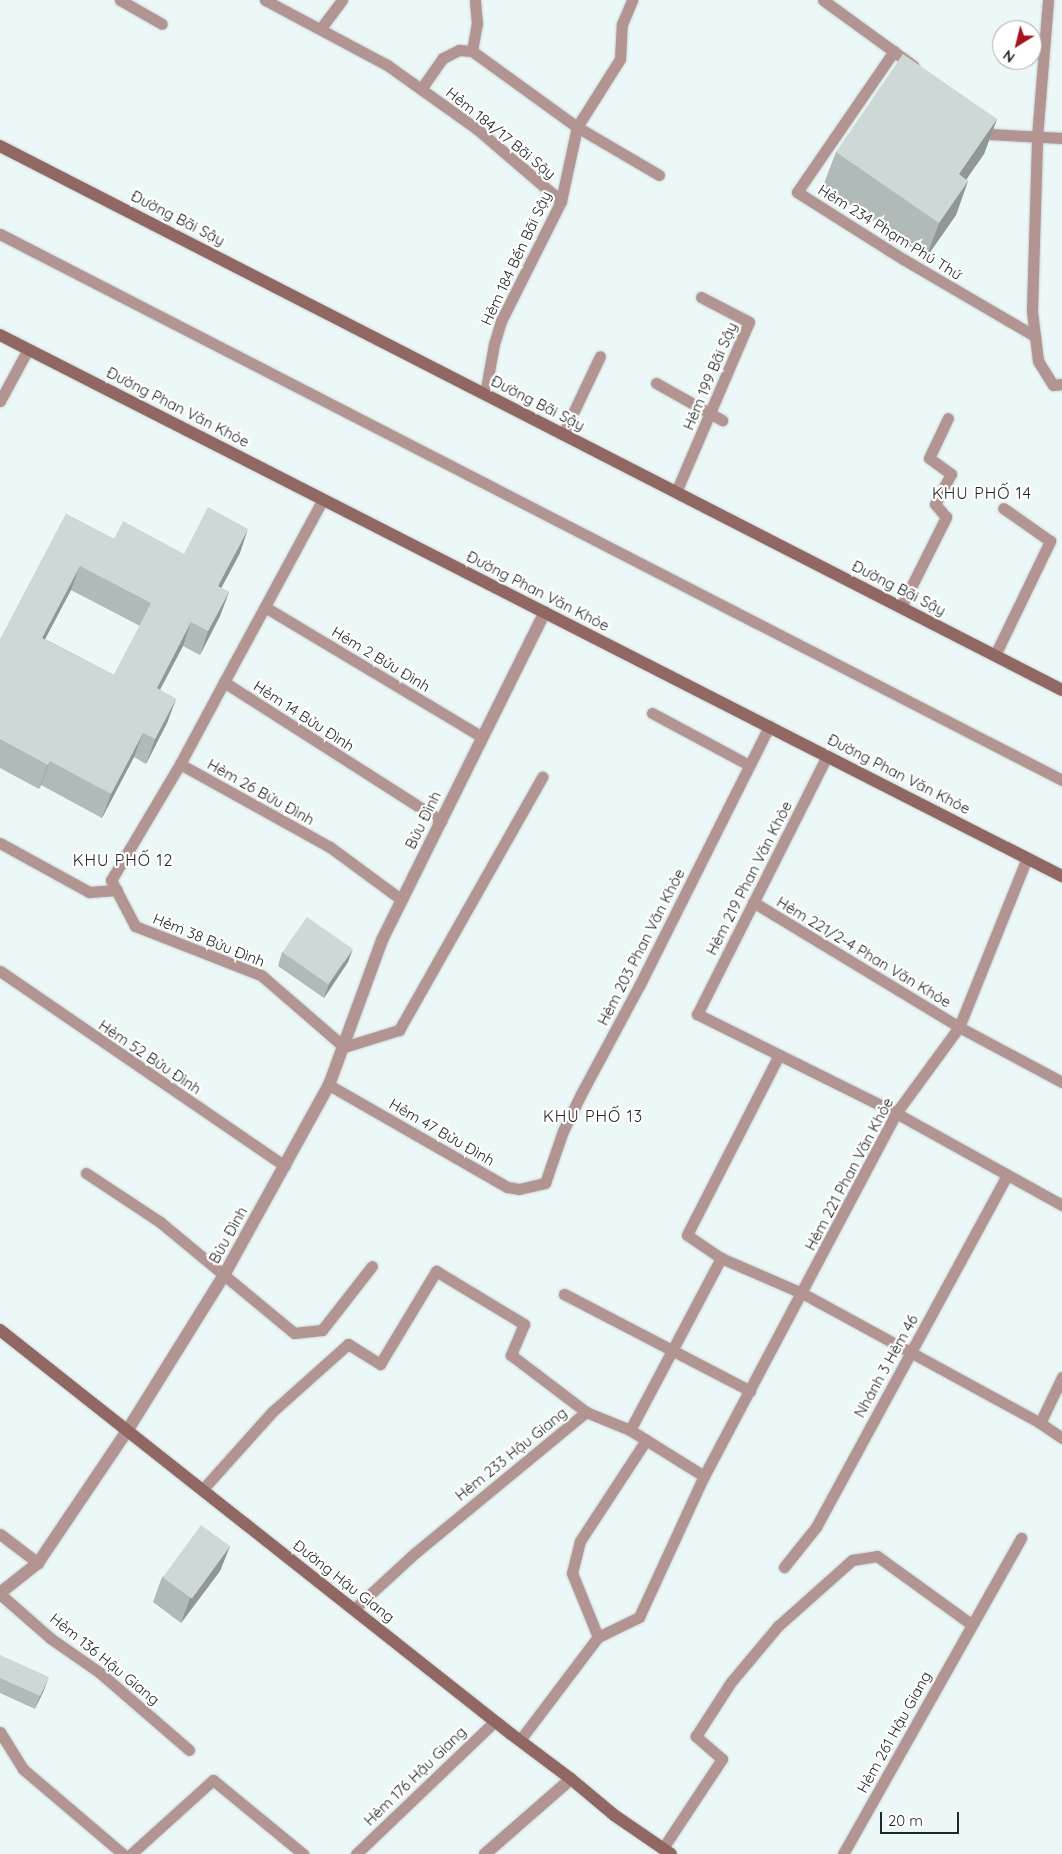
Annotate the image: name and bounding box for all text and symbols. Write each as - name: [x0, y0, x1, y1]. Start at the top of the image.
- north arrow: [992, 20, 1042, 70]
- text: N: [999, 46, 1018, 67]
- street label: Hẻm 184/17 Bãi Sậy: [442, 83, 560, 183]
- street label: Hẻm 234 Phạm Phú Thứ: [815, 180, 965, 284]
- street label: Đường Bãi Sậy: [128, 187, 228, 249]
- street label: Hẻm 184 Bến Bãi Sậy: [477, 188, 555, 328]
- street label: Hẻm 199 Bãi Sậy: [679, 319, 741, 433]
- street label: Đường Phan Văn Khỏe: [104, 363, 252, 451]
- street label: Đường Bãi Sậy: [488, 372, 588, 434]
- district label: KHU PHỐ 14: [931, 483, 1033, 503]
- street label: Đường Phan Văn Khỏe: [464, 547, 612, 635]
- street label: Đường Bãi Sậy: [849, 557, 949, 619]
- street label: Hẻm 2 Bửu Đình: [329, 623, 433, 695]
- street label: Hẻm 14 Bửu Đình: [250, 677, 358, 755]
- street label: Đường Phan Văn Khỏe: [825, 730, 973, 818]
- street label: Hẻm 26 Bửu Đình: [204, 755, 318, 829]
- street label: Bửu Đình: [401, 788, 445, 852]
- street label: Hẻm 219 Phan Văn Khỏe: [702, 798, 796, 958]
- district label: KHU PHỐ 12: [71, 850, 175, 870]
- street label: Hẻm 203 Phan Văn Khỏe: [594, 866, 688, 1028]
- street label: Hẻm 221/2-4 Phan Văn Khỏe: [774, 893, 954, 1011]
- street label: Hẻm 38 Bửu Đình: [150, 909, 268, 971]
- street label: Hẻm 52 Bửu Đình: [95, 1016, 205, 1098]
- street label: Hẻm 47 Bửu Đình: [386, 1095, 498, 1169]
- street label: Hẻm 221 Phan Văn Khỏe: [801, 1095, 897, 1253]
- district label: KHU PHỐ 13: [542, 1106, 644, 1126]
- street label: Bửu Đình: [205, 1203, 251, 1267]
- street label: Nhánh 3 Hẻm 46: [850, 1311, 922, 1421]
- street label: Hẻm 233 Hậu Giang: [452, 1403, 570, 1505]
- street label: Đường Hậu Giang: [290, 1536, 398, 1626]
- street label: Hẻm 136 Hậu Giang: [47, 1609, 163, 1709]
- street label: Hẻm 261 Hậu Giang: [853, 1668, 935, 1796]
- street label: Hẻm 176 Hậu Giang: [360, 1723, 470, 1829]
- scale bar: [882, 1802, 961, 1834]
- text: 20 m: [888, 1811, 923, 1830]

